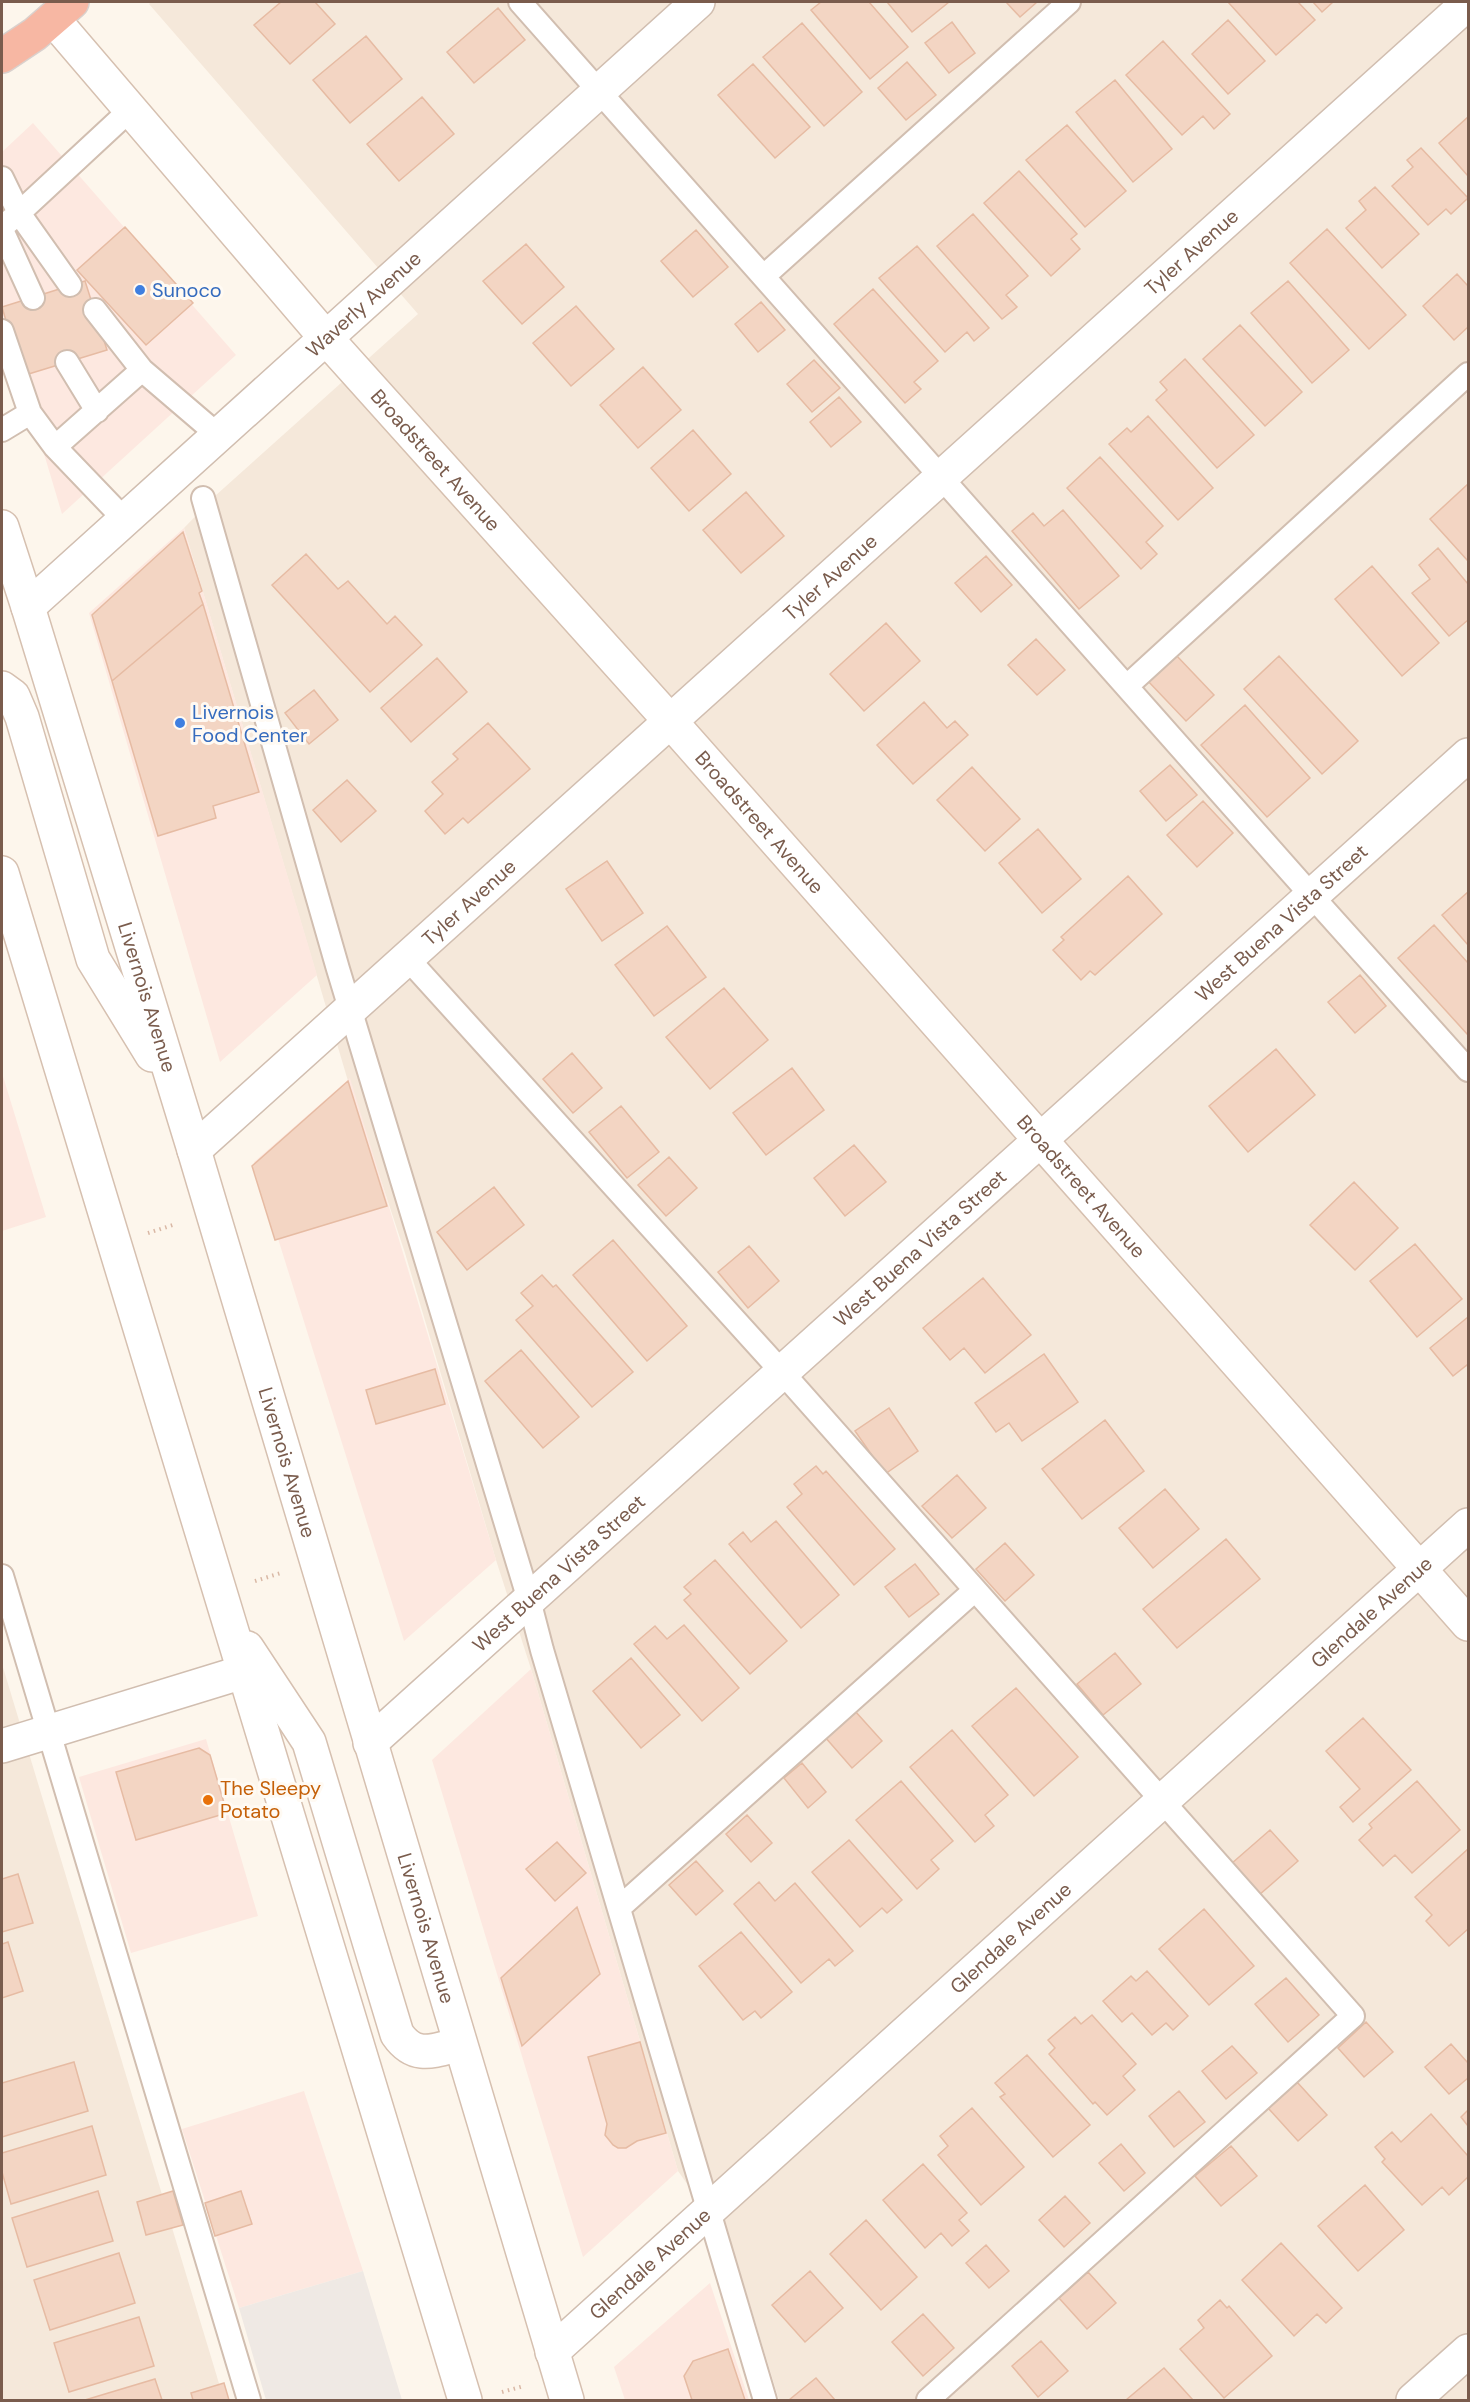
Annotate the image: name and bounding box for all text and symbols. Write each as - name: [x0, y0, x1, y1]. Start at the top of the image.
- street label: Tyler Avenue: [1139, 203, 1244, 301]
- street label: Waverly Avenue: [300, 245, 427, 363]
- place label: Sunoco: [152, 277, 222, 303]
- marker: Sunoco: [133, 283, 147, 297]
- street label: Broadstreet Avenue: [365, 384, 506, 537]
- street label: Tyler Avenue: [778, 528, 883, 626]
- place label: Livernois Food Center: [192, 699, 307, 748]
- marker: Livernois Food Center: [173, 716, 187, 730]
- street label: Broadstreet Avenue: [690, 745, 830, 899]
- street label: West Buena Vista Street: [1190, 838, 1373, 1007]
- street label: Tyler Avenue: [416, 853, 522, 952]
- street label: Livernois Avenue: [112, 919, 182, 1075]
- street label: Broadstreet Avenue: [1011, 1110, 1152, 1264]
- street label: West Buena Vista Street: [828, 1163, 1012, 1333]
- street label: Livernois Avenue: [253, 1384, 322, 1541]
- street label: West Buena Vista Street: [467, 1489, 651, 1658]
- street label: Glendale Avenue: [1305, 1551, 1438, 1674]
- place label: The Sleepy Potato: [220, 1775, 321, 1824]
- marker: The Sleepy Potato: [201, 1793, 215, 1807]
- street label: Livernois Avenue: [391, 1850, 461, 2007]
- street label: Glendale Avenue: [944, 1876, 1077, 1999]
- street label: Glendale Avenue: [584, 2202, 716, 2325]

